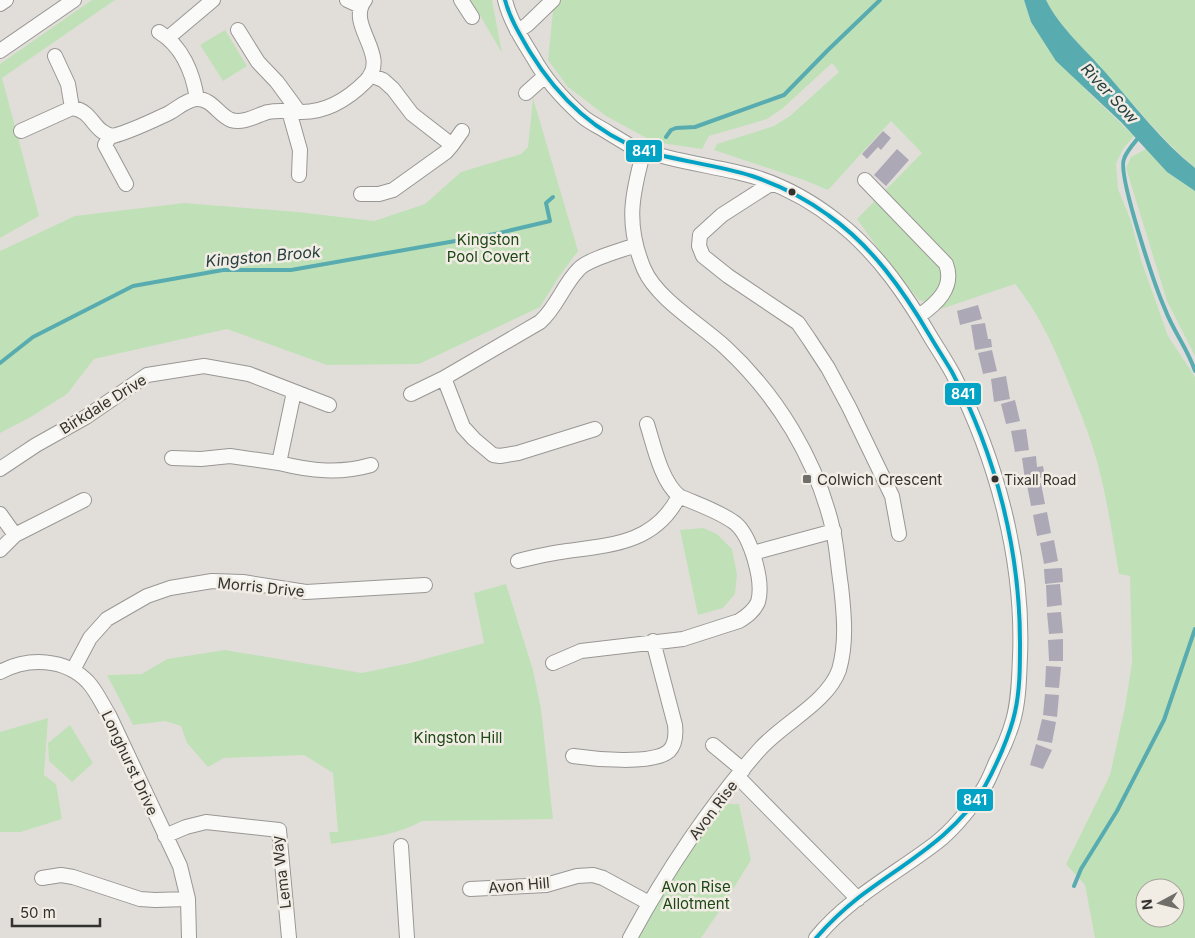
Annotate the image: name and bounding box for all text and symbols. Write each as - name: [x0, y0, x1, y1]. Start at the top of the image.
- water label: River Sow: [1077, 59, 1144, 128]
- line badge: 841: [625, 139, 663, 163]
- text: 841: [632, 142, 656, 159]
- unlabelled marker: [787, 187, 797, 197]
- park label: Kingston Pool Covert: [447, 230, 529, 266]
- water label: Kingston Brook: [205, 241, 322, 271]
- street label: Birkdale Drive: [56, 370, 150, 438]
- line badge: 841: [944, 382, 982, 406]
- text: 841: [951, 385, 975, 402]
- place label: Colwich Crescent: [817, 470, 942, 489]
- place label: Tixall Road: [1004, 471, 1076, 488]
- marker: Colwich Crescent: [801, 473, 813, 485]
- marker: Tixall Road: [990, 474, 1000, 484]
- street label: Morris Drive: [217, 573, 305, 601]
- street label: Longhurst Drive: [97, 708, 163, 818]
- park label: Kingston Hill: [414, 728, 502, 747]
- street label: Avon Rise: [684, 777, 742, 843]
- line badge: 841: [956, 788, 994, 812]
- text: 841: [963, 791, 987, 808]
- street label: Lema Way: [267, 834, 295, 910]
- street label: Avon Hill: [487, 873, 551, 897]
- park label: Avon Rise Allotment: [661, 877, 731, 913]
- north arrow: [1135, 878, 1185, 928]
- scale bar: [12, 896, 100, 928]
- text: N: [1138, 898, 1156, 911]
- text: 50 m: [20, 903, 56, 922]

